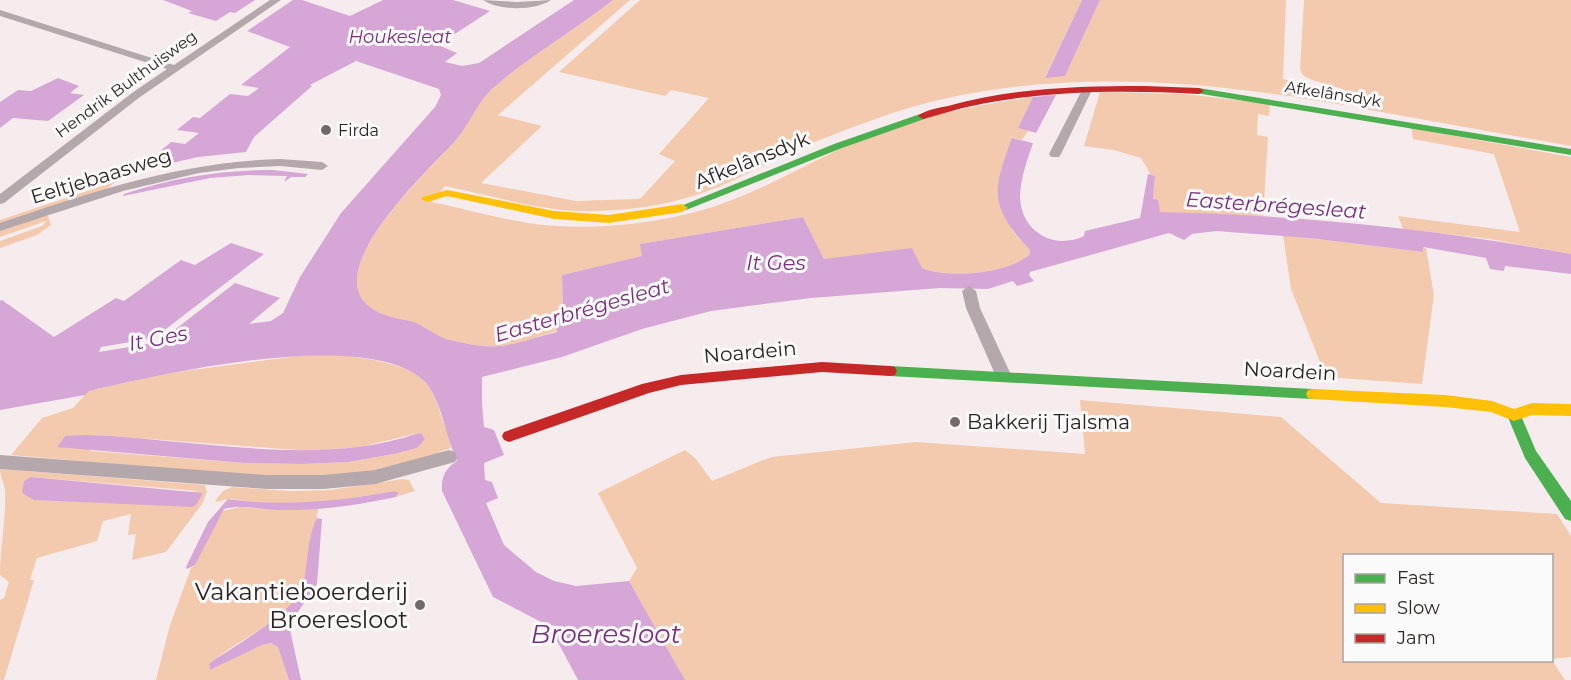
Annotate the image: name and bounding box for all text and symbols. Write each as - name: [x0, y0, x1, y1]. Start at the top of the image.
- street label: Hendrik Bulthuisweg: [52, 26, 200, 142]
- water label: Houkesleat: [348, 26, 452, 48]
- street label: Afkelânsdyk: [1284, 77, 1383, 111]
- place label: Firda: [338, 121, 379, 140]
- marker: Firda: [319, 123, 333, 137]
- street label: Afkelânsdyk: [691, 126, 813, 194]
- street label: Eeltjebaasweg: [28, 143, 174, 209]
- water label: Easterbrégesleat: [1185, 186, 1368, 224]
- water label: It Ges: [746, 250, 806, 275]
- water label: Easterbrégesleat: [492, 273, 673, 347]
- water label: It Ges: [126, 320, 190, 356]
- street label: Noardein: [703, 336, 797, 368]
- street label: Noardein: [1243, 357, 1337, 385]
- place label: Bakkerij Tjalsma: [967, 410, 1130, 434]
- marker: Bakkerij Tjalsma: [948, 415, 962, 429]
- legend: [1343, 554, 1553, 662]
- text: Fast: [1397, 567, 1435, 589]
- place label: Vakantieboerderij Broeresloot: [195, 577, 408, 634]
- text: Slow: [1397, 597, 1440, 619]
- marker: Vakantieboerderij Broeresloot: [413, 598, 427, 612]
- water label: Broeresloot: [531, 618, 682, 650]
- text: Jam: [1396, 627, 1436, 649]

